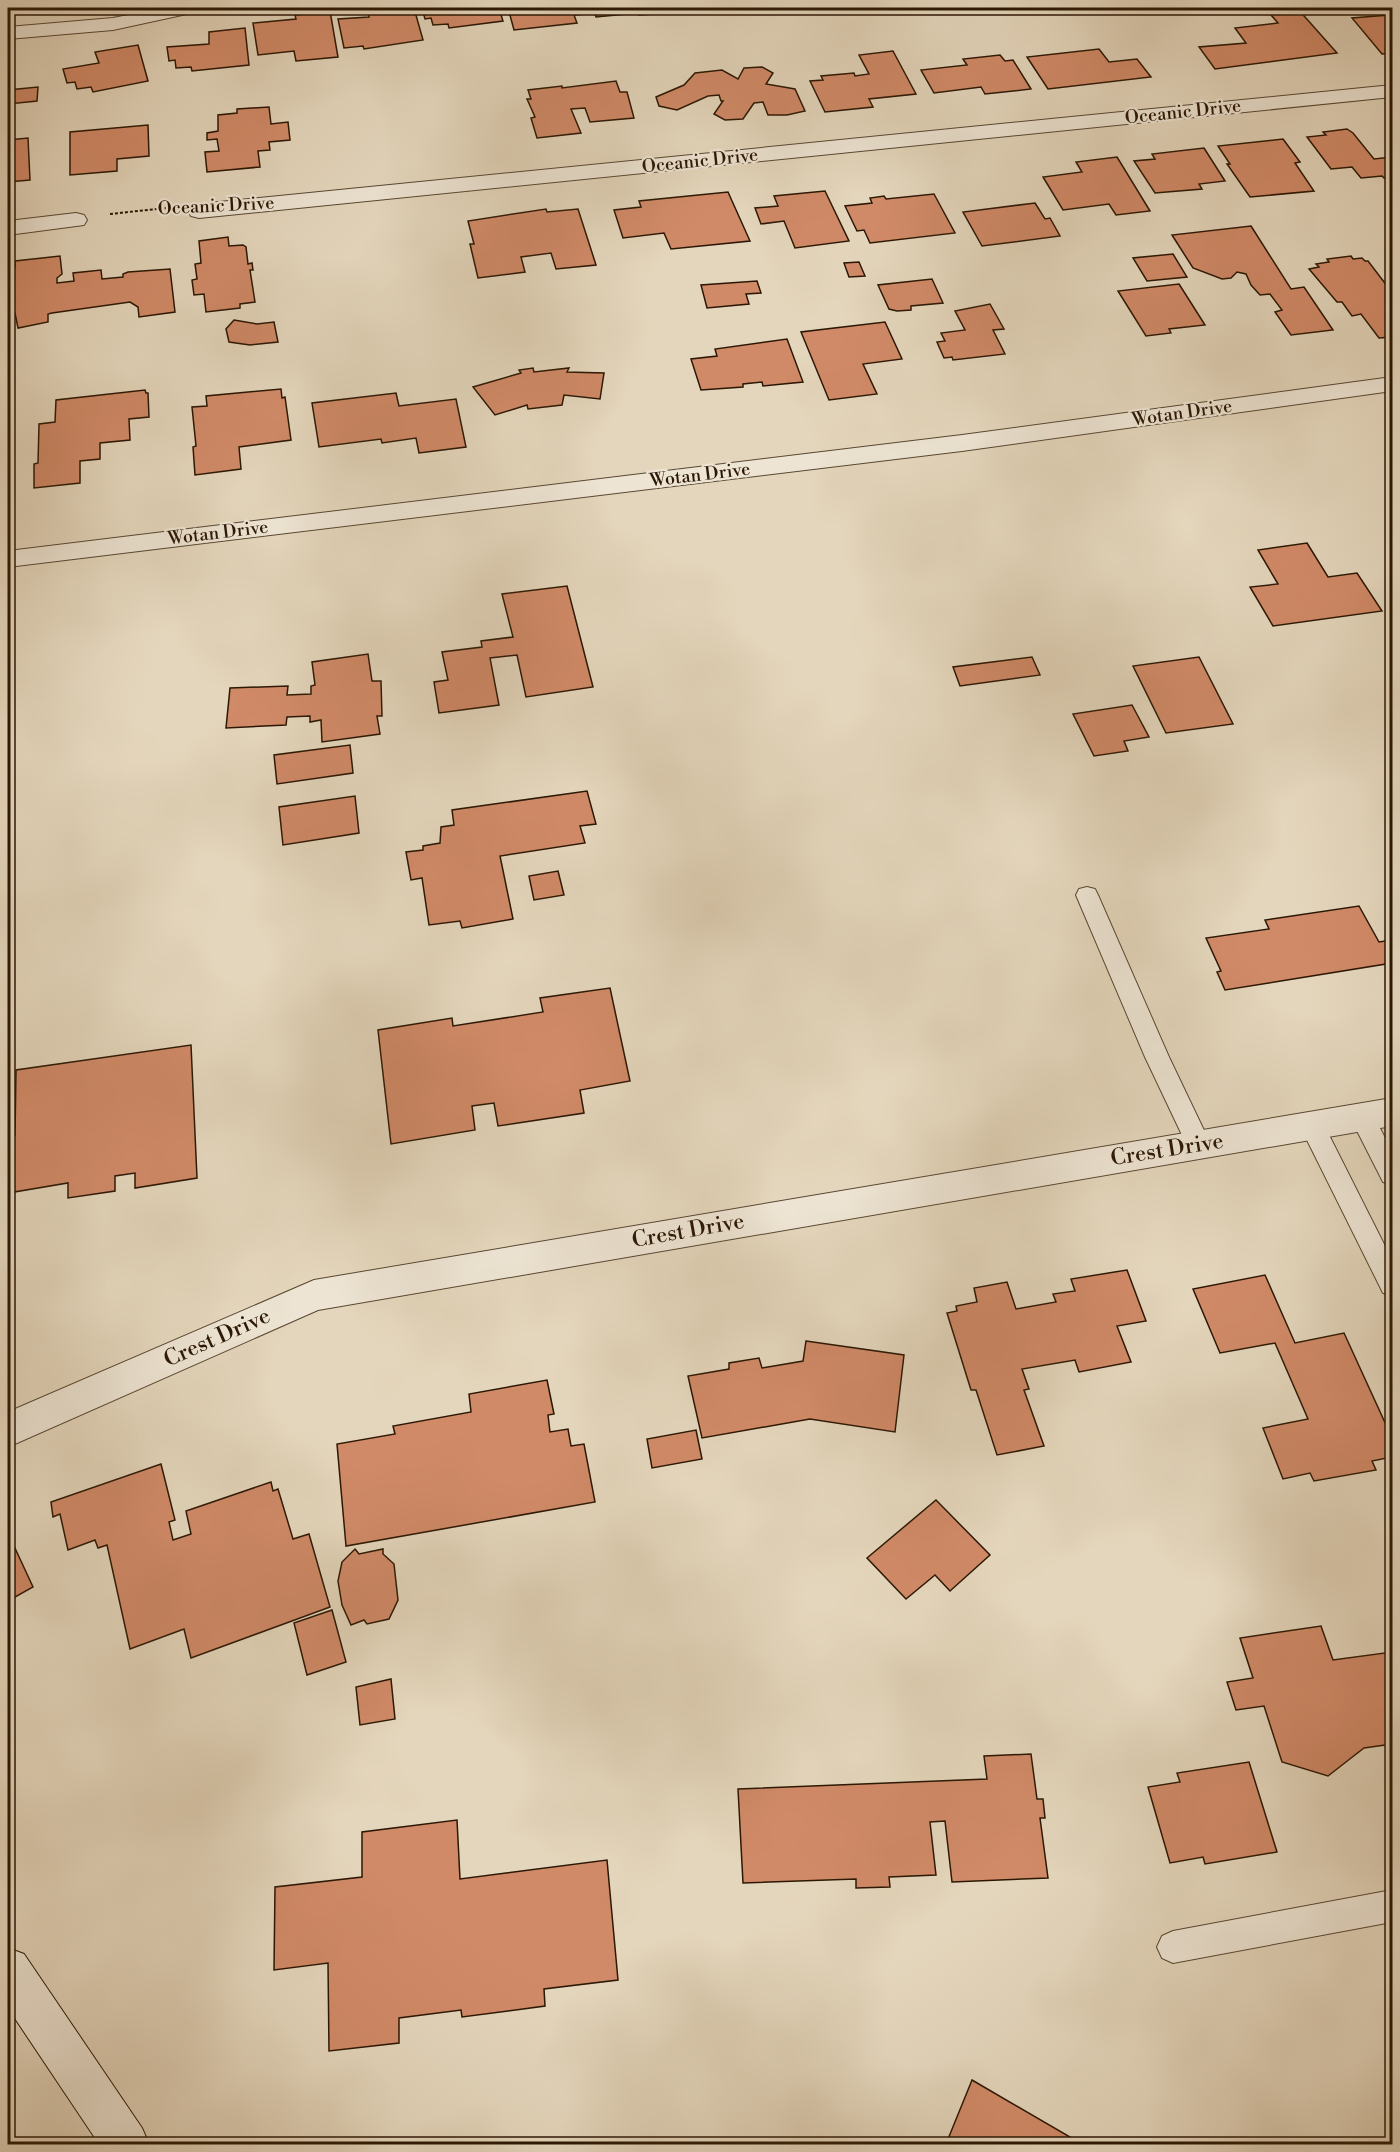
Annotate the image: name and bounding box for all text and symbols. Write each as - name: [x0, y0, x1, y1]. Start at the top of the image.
- street label: Oceanic Drive: [1124, 94, 1242, 130]
- street label: Oceanic Drive: [641, 143, 759, 179]
- street label: Oceanic Drive: [157, 191, 275, 221]
- street label: Wotan Drive: [1129, 395, 1234, 432]
- street label: Wotan Drive: [647, 457, 752, 493]
- street label: Wotan Drive: [165, 515, 270, 551]
- street label: Crest Drive: [1109, 1128, 1225, 1172]
- street label: Crest Drive: [630, 1208, 746, 1254]
- street label: Crest Drive: [160, 1303, 274, 1373]

